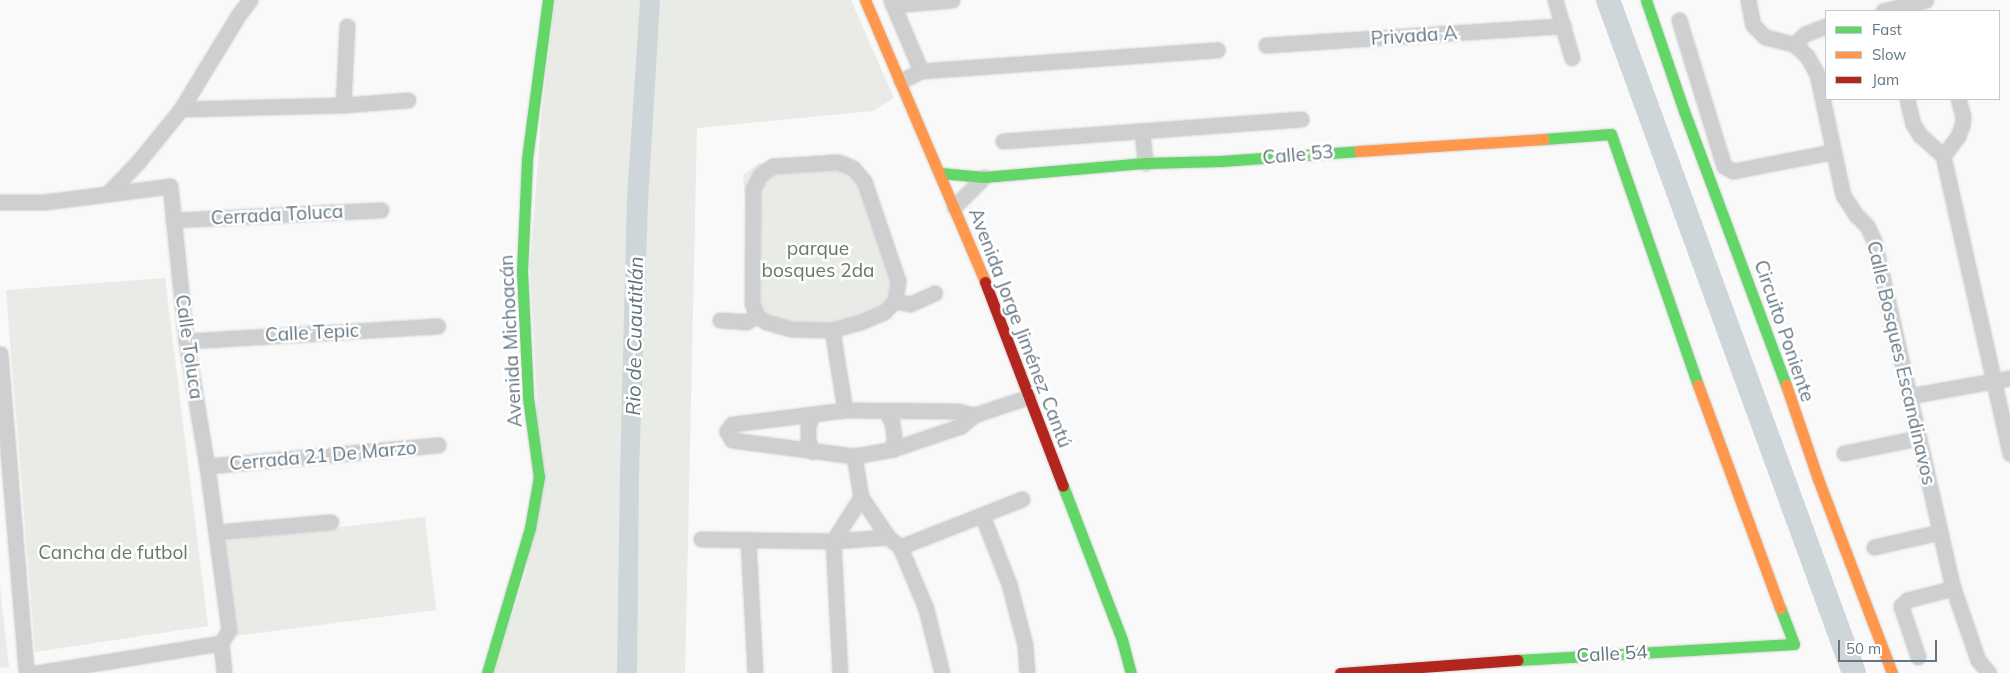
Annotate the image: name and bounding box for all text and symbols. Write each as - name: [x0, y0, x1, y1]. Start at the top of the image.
- legend: [1825, 10, 2000, 100]
- text: Fast: [1872, 20, 1902, 39]
- street label: Privada A: [1370, 22, 1458, 50]
- text: Slow: [1872, 45, 1906, 64]
- text: Jam: [1872, 70, 1899, 89]
- street label: Calle 53: [1262, 141, 1334, 169]
- street label: Cerrada Toluca: [210, 200, 344, 230]
- street label: Avenida Jorge Jiménez Cantú: [964, 205, 1076, 451]
- park label: parque bosques 2da: [762, 238, 874, 282]
- street label: Calle Bosques Escandinavos: [1862, 239, 1940, 487]
- street label: Avenida Michoacán: [495, 254, 527, 428]
- water label: Rio de Cuautitlán: [621, 256, 647, 416]
- street label: Circuito Poniente: [1749, 257, 1819, 405]
- street label: Calle Toluca: [170, 293, 208, 401]
- street label: Calle Tepic: [264, 319, 360, 347]
- street label: Cerrada 21 De Marzo: [228, 436, 418, 476]
- park label: Cancha de futbol: [38, 542, 188, 564]
- scale bar: [1840, 630, 1939, 662]
- text: 50 m: [1846, 639, 1881, 658]
- street label: Calle 54: [1576, 641, 1648, 667]

